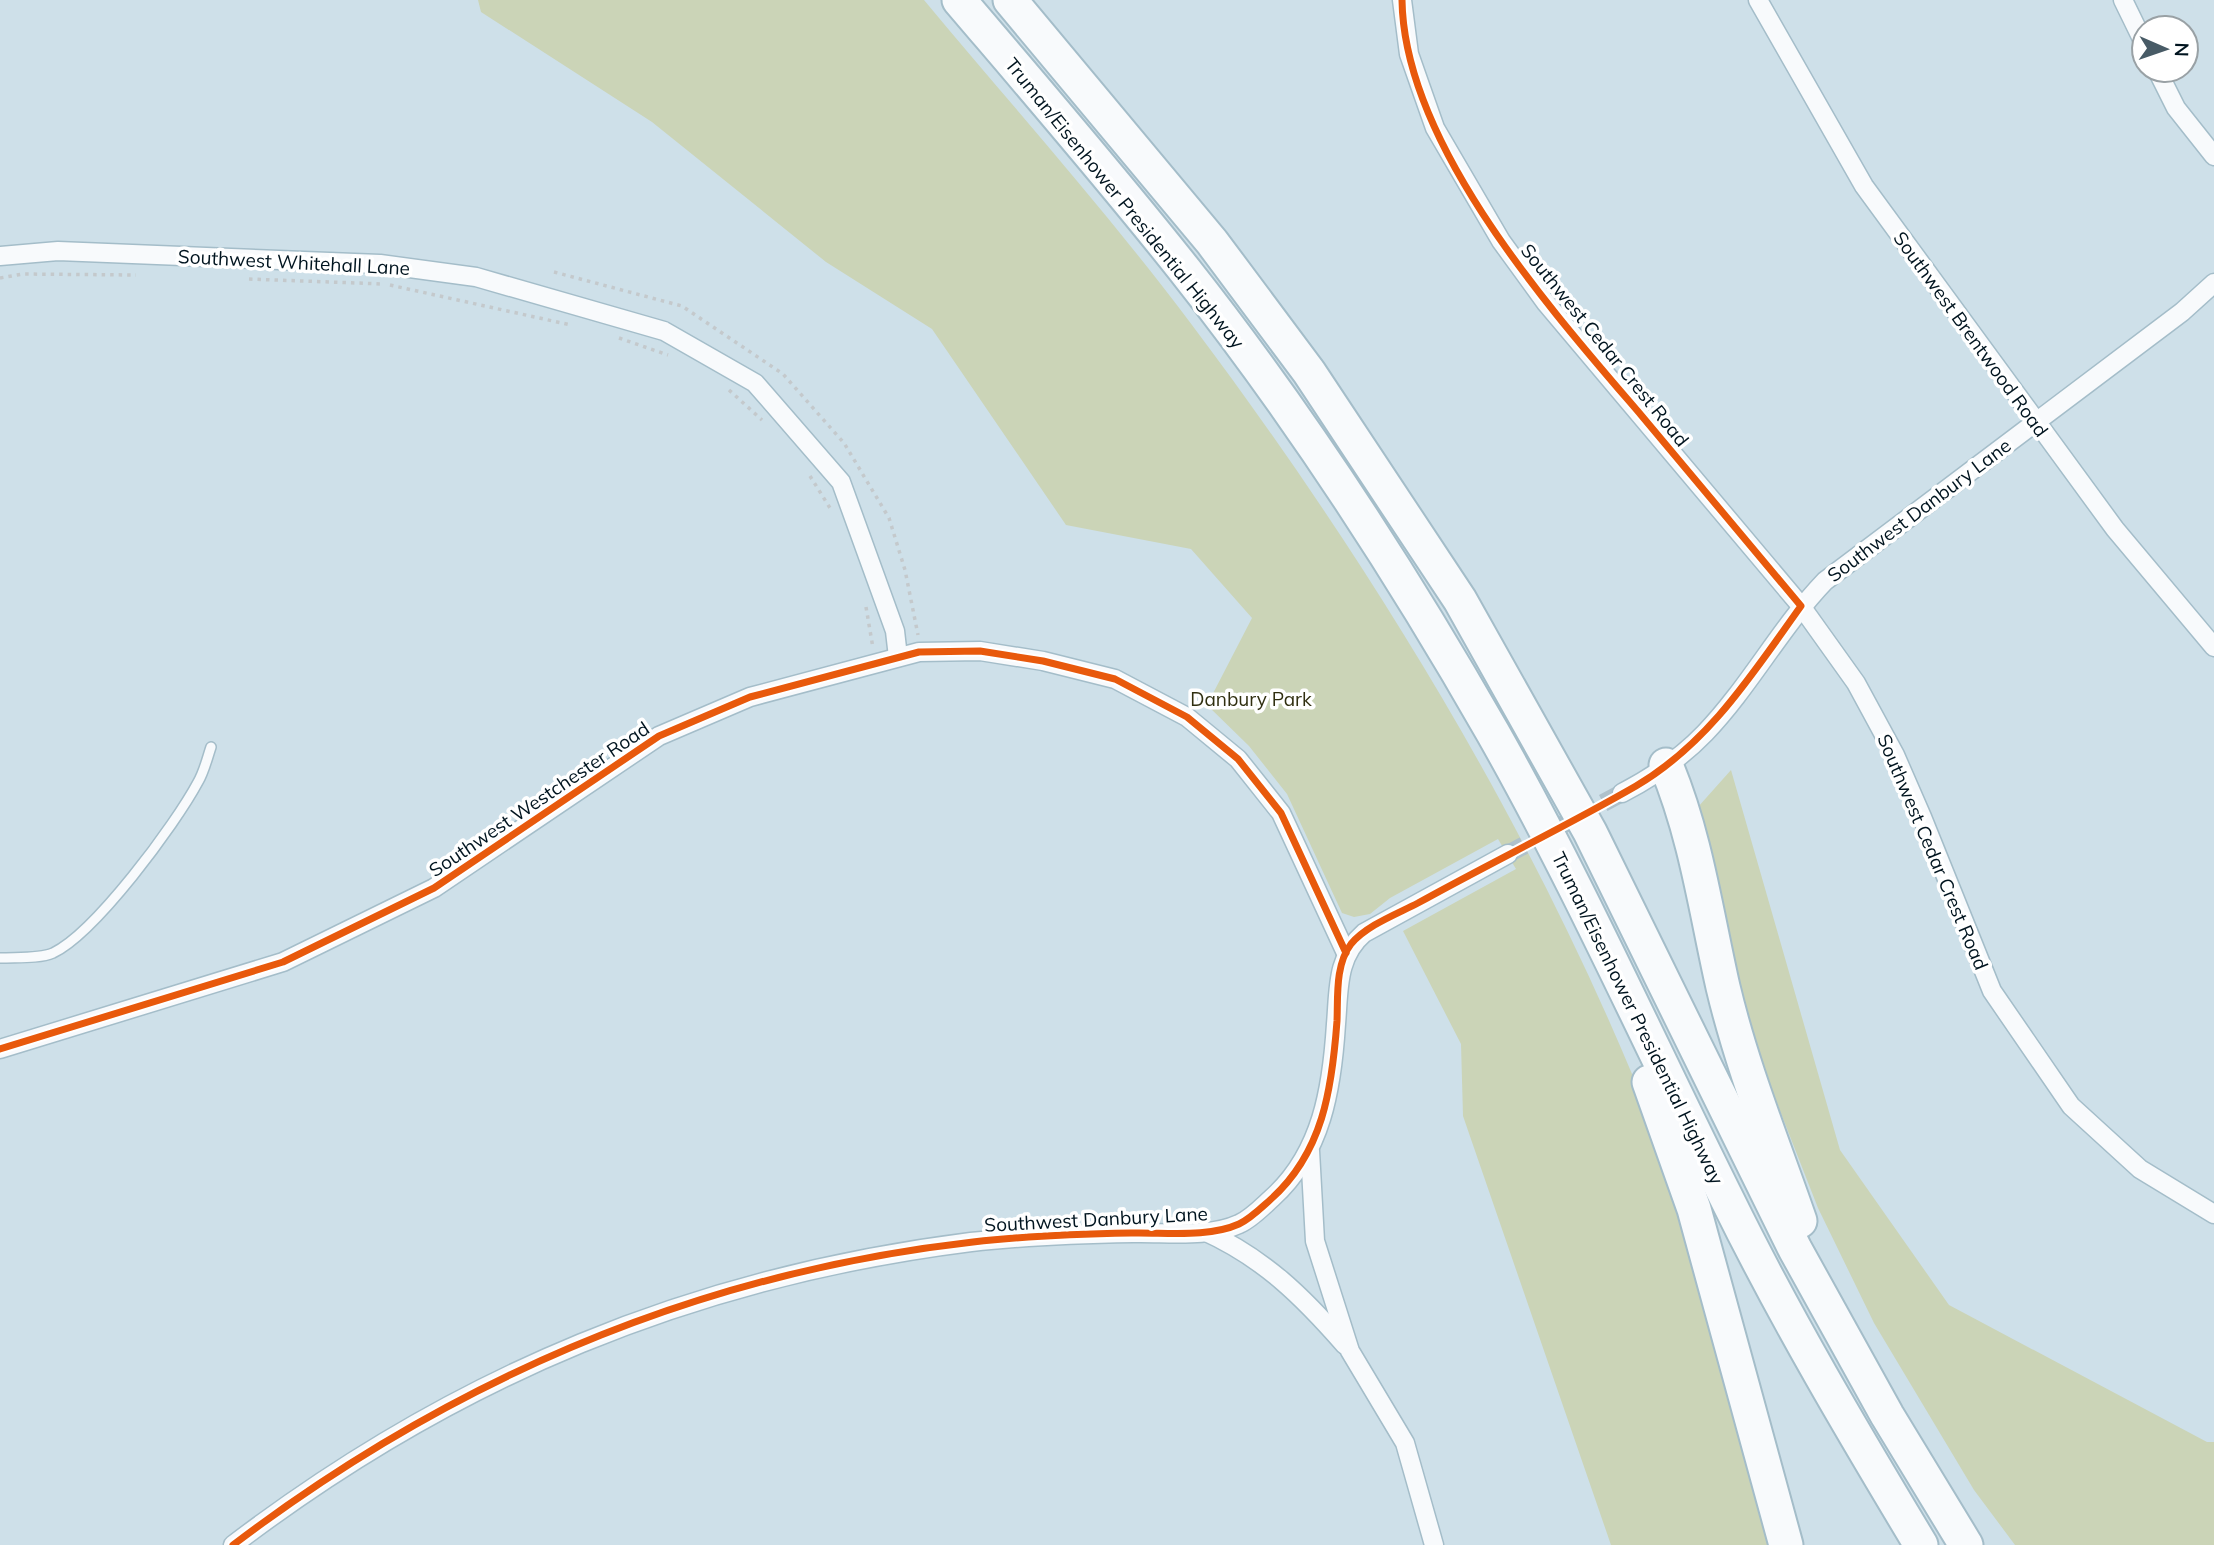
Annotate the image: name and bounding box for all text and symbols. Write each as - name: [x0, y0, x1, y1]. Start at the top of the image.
- north arrow: [2130, 14, 2200, 84]
- text: N: [2170, 42, 2194, 57]
- street label: Truman/Eisenhower Presidential Highway: [1000, 53, 1250, 353]
- street label: Southwest Brentwood Road: [1888, 227, 2054, 441]
- street label: Southwest Cedar Crest Road: [1516, 239, 1694, 451]
- street label: Southwest Whitehall Lane: [177, 244, 411, 280]
- street label: Southwest Danbury Lane: [1822, 433, 2016, 587]
- park label: Danbury Park: [1190, 687, 1312, 711]
- street label: Southwest Westchester Road: [424, 716, 654, 882]
- street label: Southwest Cedar Crest Road: [1872, 730, 1994, 974]
- street label: Truman/Eisenhower Presidential Highway: [1547, 848, 1729, 1188]
- street label: Southwest Danbury Lane: [984, 1201, 1208, 1237]

